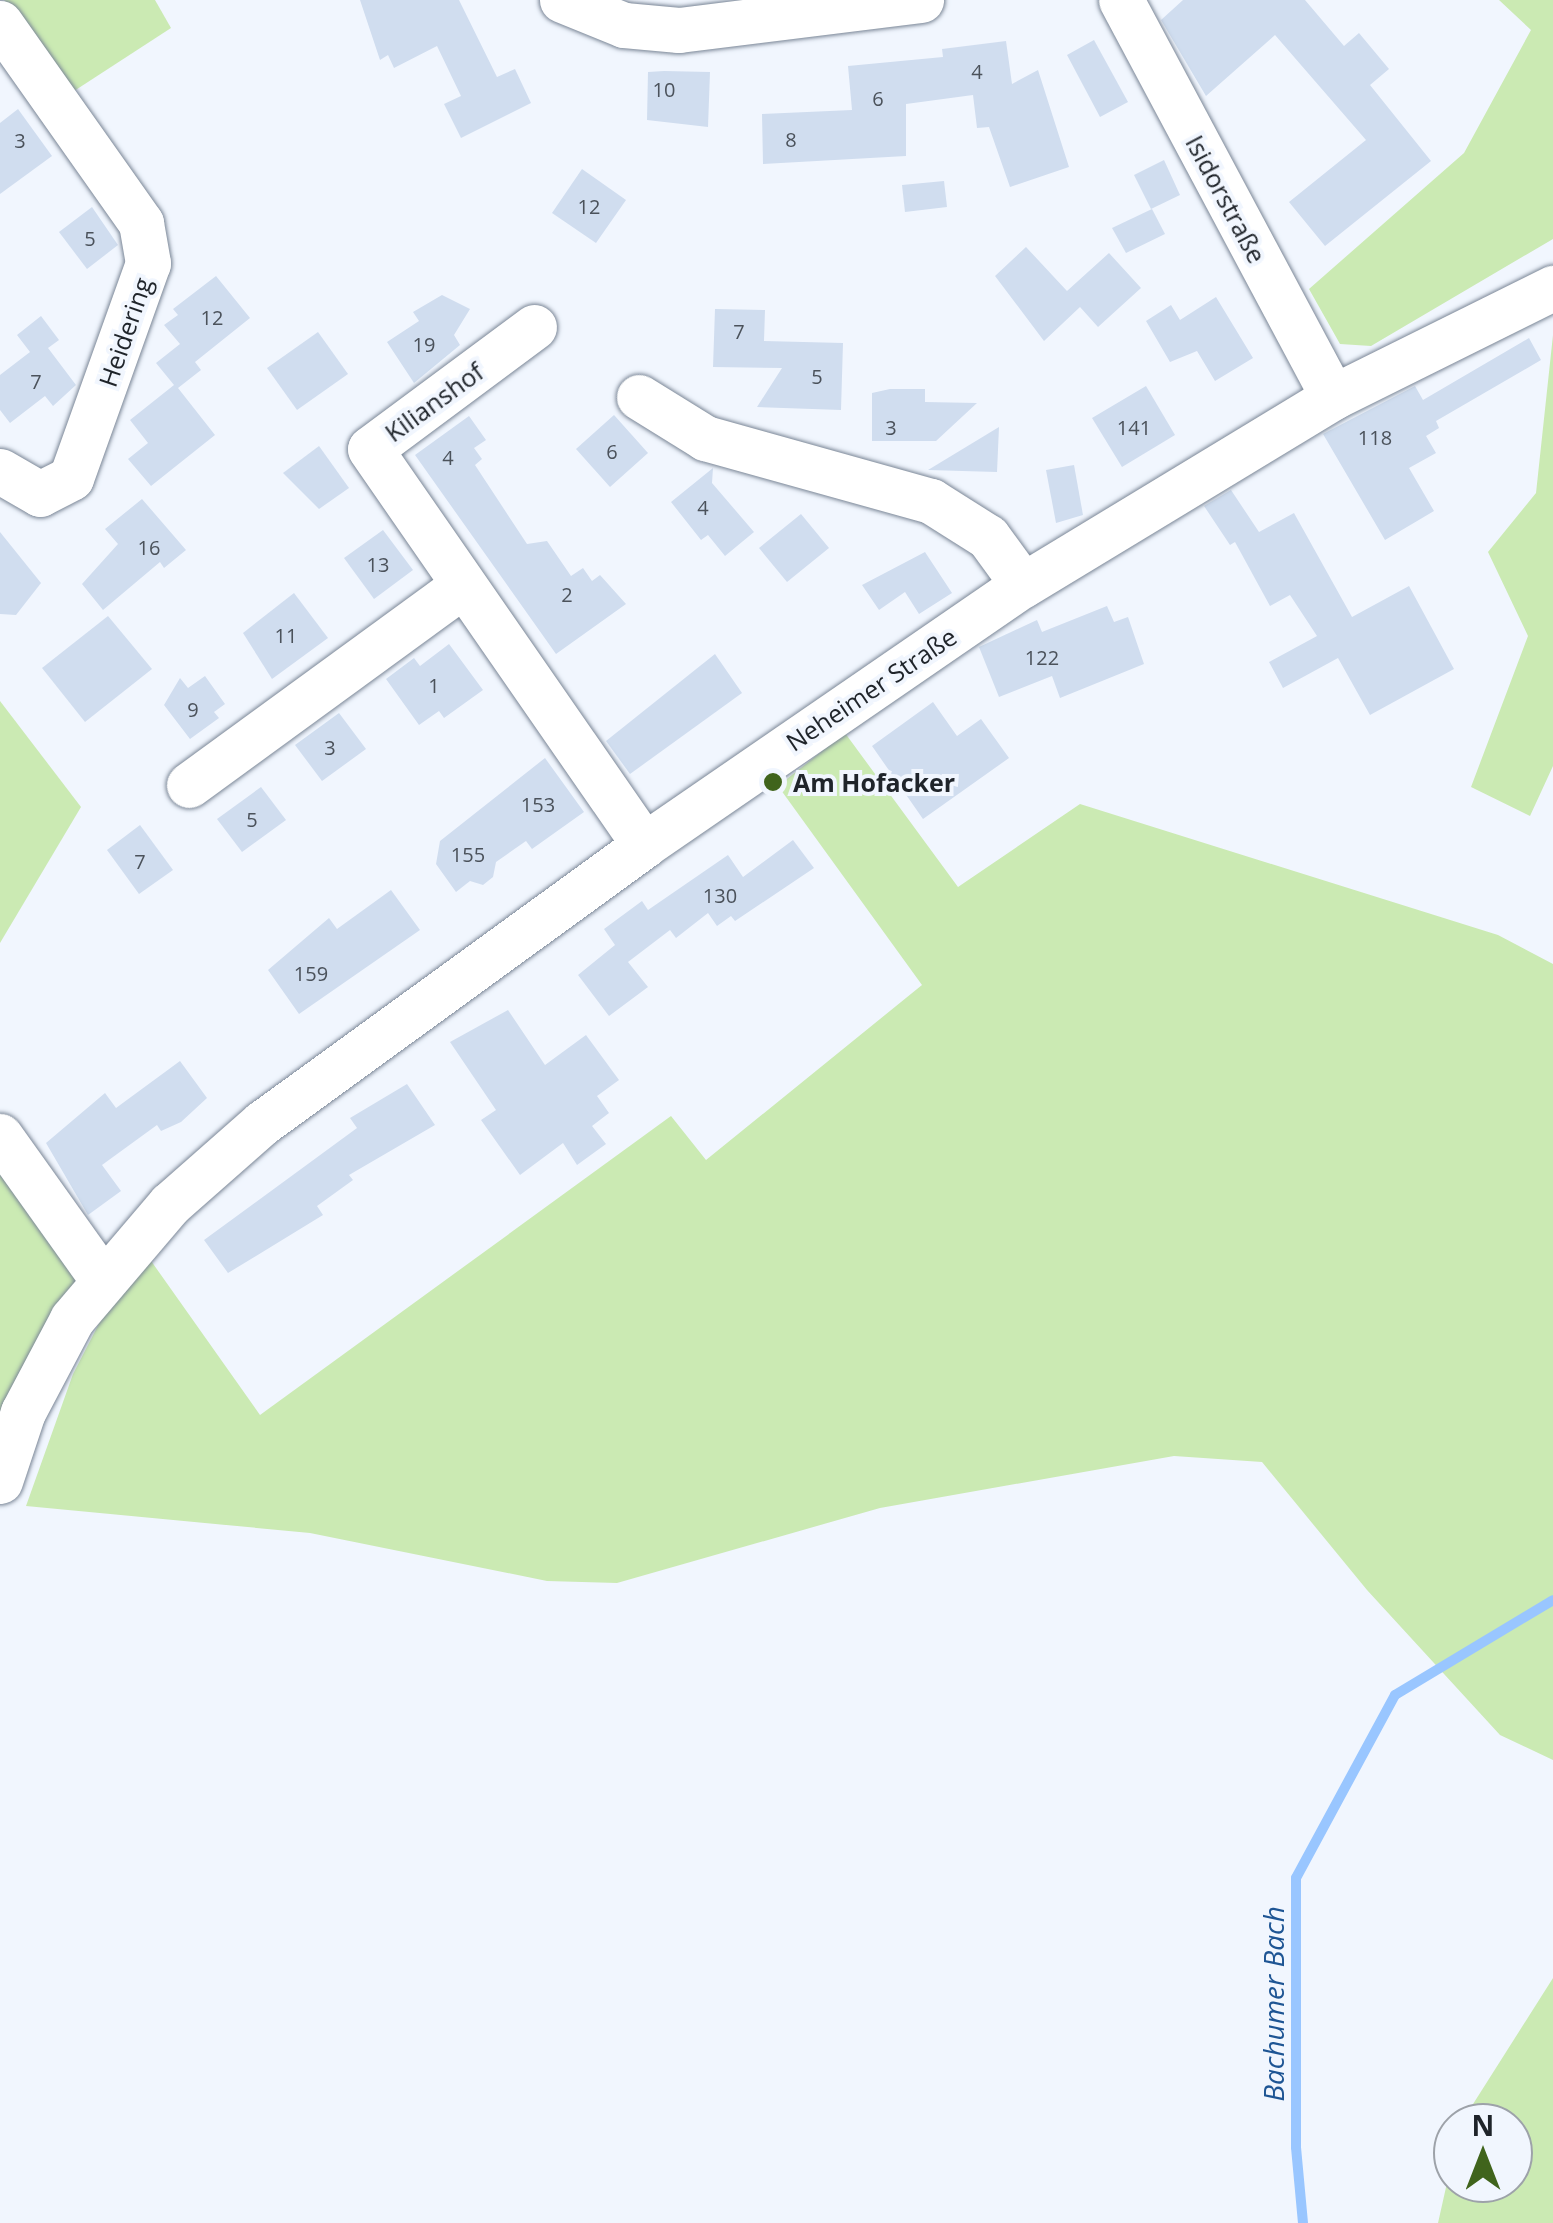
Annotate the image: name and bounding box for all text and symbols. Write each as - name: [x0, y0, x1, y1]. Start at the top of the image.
- house number: 4: [971, 59, 983, 83]
- house number: 10: [653, 77, 675, 101]
- house number: 6: [872, 86, 884, 110]
- house number: 8: [785, 127, 797, 151]
- house number: 3: [14, 128, 26, 152]
- street label: Isidorstraße: [1180, 130, 1272, 268]
- house number: 12: [578, 194, 600, 218]
- house number: 5: [84, 226, 96, 250]
- street label: Heidering: [92, 273, 158, 391]
- house number: 12: [201, 305, 223, 329]
- house number: 7: [733, 319, 745, 343]
- house number: 19: [413, 332, 435, 356]
- street label: Kilianshof: [379, 356, 489, 448]
- house number: 5: [811, 364, 823, 388]
- house number: 7: [30, 369, 42, 393]
- house number: 3: [885, 415, 897, 439]
- house number: 141: [1117, 415, 1151, 439]
- house number: 118: [1358, 425, 1392, 449]
- house number: 6: [606, 439, 618, 463]
- house number: 4: [442, 445, 454, 469]
- house number: 4: [697, 495, 709, 519]
- house number: 16: [138, 535, 160, 559]
- house number: 13: [367, 552, 389, 576]
- house number: 2: [561, 582, 573, 606]
- street label: Neheimer Straße: [780, 621, 962, 757]
- house number: 11: [275, 623, 297, 647]
- house number: 122: [1025, 645, 1059, 669]
- house number: 1: [428, 673, 440, 697]
- house number: 9: [187, 697, 199, 721]
- house number: 3: [324, 735, 336, 759]
- place label: Am Hofacker: [793, 767, 955, 797]
- marker: Am Hofacker: [762, 771, 784, 793]
- house number: 153: [521, 792, 555, 816]
- house number: 5: [246, 807, 258, 831]
- house number: 155: [451, 842, 485, 866]
- house number: 7: [134, 849, 146, 873]
- house number: 130: [703, 883, 737, 907]
- house number: 159: [294, 961, 328, 985]
- water label: Bachumer Bach: [1256, 1906, 1290, 2102]
- north arrow: [1433, 2103, 1533, 2203]
- text: N: [1472, 2106, 1494, 2144]

